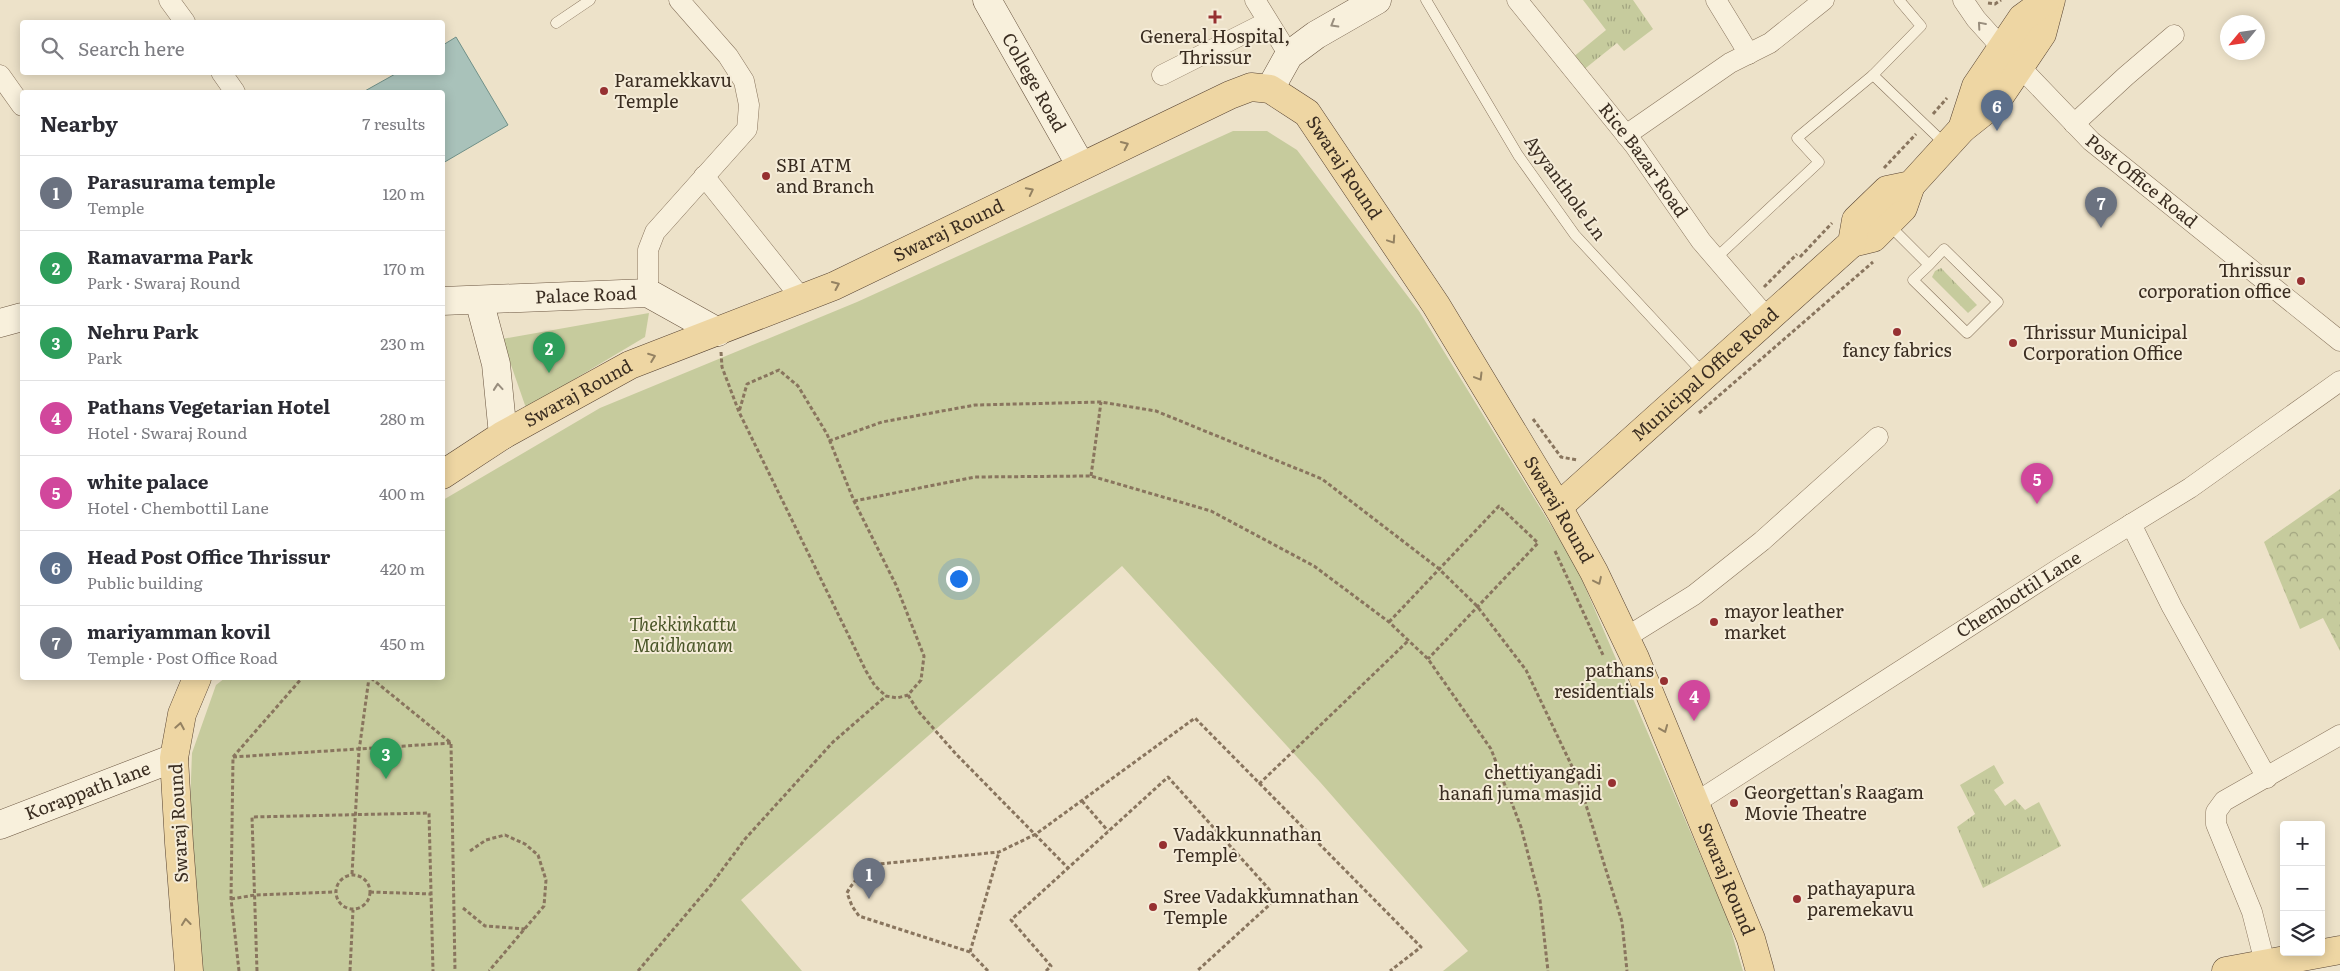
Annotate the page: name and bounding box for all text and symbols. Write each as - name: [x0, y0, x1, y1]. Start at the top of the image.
- marker: General Hospital, Thrissur: [1208, 10, 1222, 24]
- north arrow: [2220, 15, 2265, 60]
- one-way arrow: [1331, 18, 1340, 28]
- search box: [20, 20, 445, 75]
- one-way arrow: [1978, 21, 1987, 30]
- place label: General Hospital, Thrissur: [1140, 22, 1290, 70]
- street label: College Road: [996, 27, 1074, 137]
- icon: search: [38, 34, 66, 62]
- text: Search here: [78, 34, 185, 62]
- place label: Paramekkavu Temple: [614, 66, 732, 114]
- marker: Paramekkavu Temple: [598, 85, 610, 97]
- pin: 6: [1981, 90, 2013, 131]
- street label: Rice Bazar Road: [1593, 96, 1696, 222]
- text: Nearby: [40, 107, 118, 138]
- street label: Swaraj Round: [1300, 110, 1390, 224]
- text: 7 results: [362, 111, 425, 135]
- street label: Post Office Road: [2080, 127, 2204, 234]
- street label: Ayyanthole Ln: [1519, 129, 1614, 245]
- one-way arrow: [1120, 140, 1129, 151]
- place label: SBI ATM and Branch: [776, 151, 875, 199]
- text: Parasurama temple: [87, 167, 275, 195]
- marker: SBI ATM and Branch: [760, 170, 772, 182]
- text: 1: [53, 181, 59, 205]
- text: 120 m: [382, 181, 425, 205]
- one-way arrow: [1025, 187, 1034, 197]
- pin: 7: [2085, 187, 2117, 228]
- street label: Swaraj Round: [888, 191, 1008, 268]
- text: Temple: [87, 195, 144, 219]
- one-way arrow: [1386, 234, 1395, 243]
- text: Ramavarma Park: [87, 242, 253, 270]
- text: 2: [52, 256, 60, 280]
- text: 170 m: [383, 256, 425, 280]
- place label: Thrissur corporation office: [2138, 256, 2291, 304]
- text: Park · Swaraj Round: [87, 270, 240, 294]
- marker: Thrissur corporation office: [2295, 275, 2307, 287]
- street label: Palace Road: [534, 278, 637, 309]
- one-way arrow: [831, 280, 840, 291]
- street label: Municipal Office Road: [1625, 300, 1784, 447]
- text: Nehru Park: [87, 317, 199, 345]
- place label: Thrissur Municipal Corporation Office: [2023, 318, 2188, 366]
- marker: fancy fabrics: [1891, 326, 1903, 338]
- text: 3: [52, 331, 60, 355]
- text: 230 m: [380, 331, 425, 355]
- pin: 2: [533, 332, 565, 373]
- place label: fancy fabrics: [1842, 336, 1952, 363]
- marker: Thrissur Municipal Corporation Office: [2007, 337, 2019, 349]
- text: Park: [87, 345, 122, 369]
- street label: Swaraj Round: [519, 351, 637, 433]
- one-way arrow: [648, 352, 656, 362]
- one-way arrow: [1472, 371, 1482, 380]
- one-way arrow: [493, 382, 504, 390]
- text: Pathans Vegetarian Hotel: [87, 392, 330, 420]
- text: 4: [51, 406, 61, 430]
- text: 280 m: [380, 406, 425, 430]
- text: Hotel · Swaraj Round: [87, 420, 247, 444]
- street label: Swaraj Round: [1518, 450, 1601, 568]
- pin: 5: [2021, 463, 2053, 504]
- text: white palace: [87, 467, 209, 495]
- text: 5: [52, 481, 60, 505]
- text: 400 m: [379, 481, 425, 505]
- text: Hotel · Chembottil Lane: [87, 495, 269, 519]
- text: Head Post Office Thrissur: [87, 542, 330, 570]
- street label: Chembottil Lane: [1950, 543, 2086, 644]
- text: 6: [51, 556, 61, 580]
- text: 420 m: [380, 556, 425, 580]
- your location: [946, 566, 972, 592]
- text: Public building: [87, 570, 203, 594]
- one-way arrow: [1592, 576, 1602, 585]
- place label: mayor leather market: [1724, 597, 1844, 645]
- park label: Thekkinkattu Maidhanam: [629, 610, 737, 658]
- marker: mayor leather market: [1708, 616, 1720, 628]
- text: mariyamman kovil: [87, 617, 271, 645]
- text: 7: [52, 631, 60, 655]
- text: 450 m: [380, 631, 425, 655]
- text: Temple · Post Office Road: [87, 645, 278, 669]
- place label: pathans residentials: [1554, 656, 1654, 704]
- marker: pathans residentials: [1658, 675, 1670, 687]
- pin: 4: [1678, 680, 1710, 721]
- one-way arrow: [175, 721, 185, 730]
- one-way arrow: [1658, 724, 1669, 733]
- pin: 3: [370, 738, 402, 779]
- street label: Korappath lane: [21, 753, 154, 826]
- place label: chettiyangadi hanafi juma masjid: [1439, 758, 1602, 806]
- street label: Swaraj Round: [161, 763, 194, 884]
- marker: chettiyangadi hanafi juma masjid: [1606, 777, 1618, 789]
- place label: Georgettan's Raagam Movie Theatre: [1744, 778, 1924, 826]
- marker: Georgettan's Raagam Movie Theatre: [1728, 797, 1740, 809]
- street label: Swaraj Round: [1692, 818, 1763, 939]
- place label: Vadakkunnathan Temple: [1173, 820, 1322, 868]
- map controls: [2280, 821, 2325, 956]
- button: +: [2280, 821, 2325, 866]
- marker: Vadakkunnathan Temple: [1157, 839, 1169, 851]
- pin: 1: [853, 858, 885, 899]
- button: −: [2280, 866, 2325, 911]
- place label: pathayapura paremekavu: [1807, 874, 1916, 922]
- place label: Sree Vadakkumnathan Temple: [1163, 882, 1359, 930]
- marker: pathayapura paremekavu: [1791, 893, 1803, 905]
- marker: Sree Vadakkumnathan Temple: [1147, 901, 1159, 913]
- button: layers: [2280, 911, 2325, 956]
- one-way arrow: [181, 918, 192, 926]

